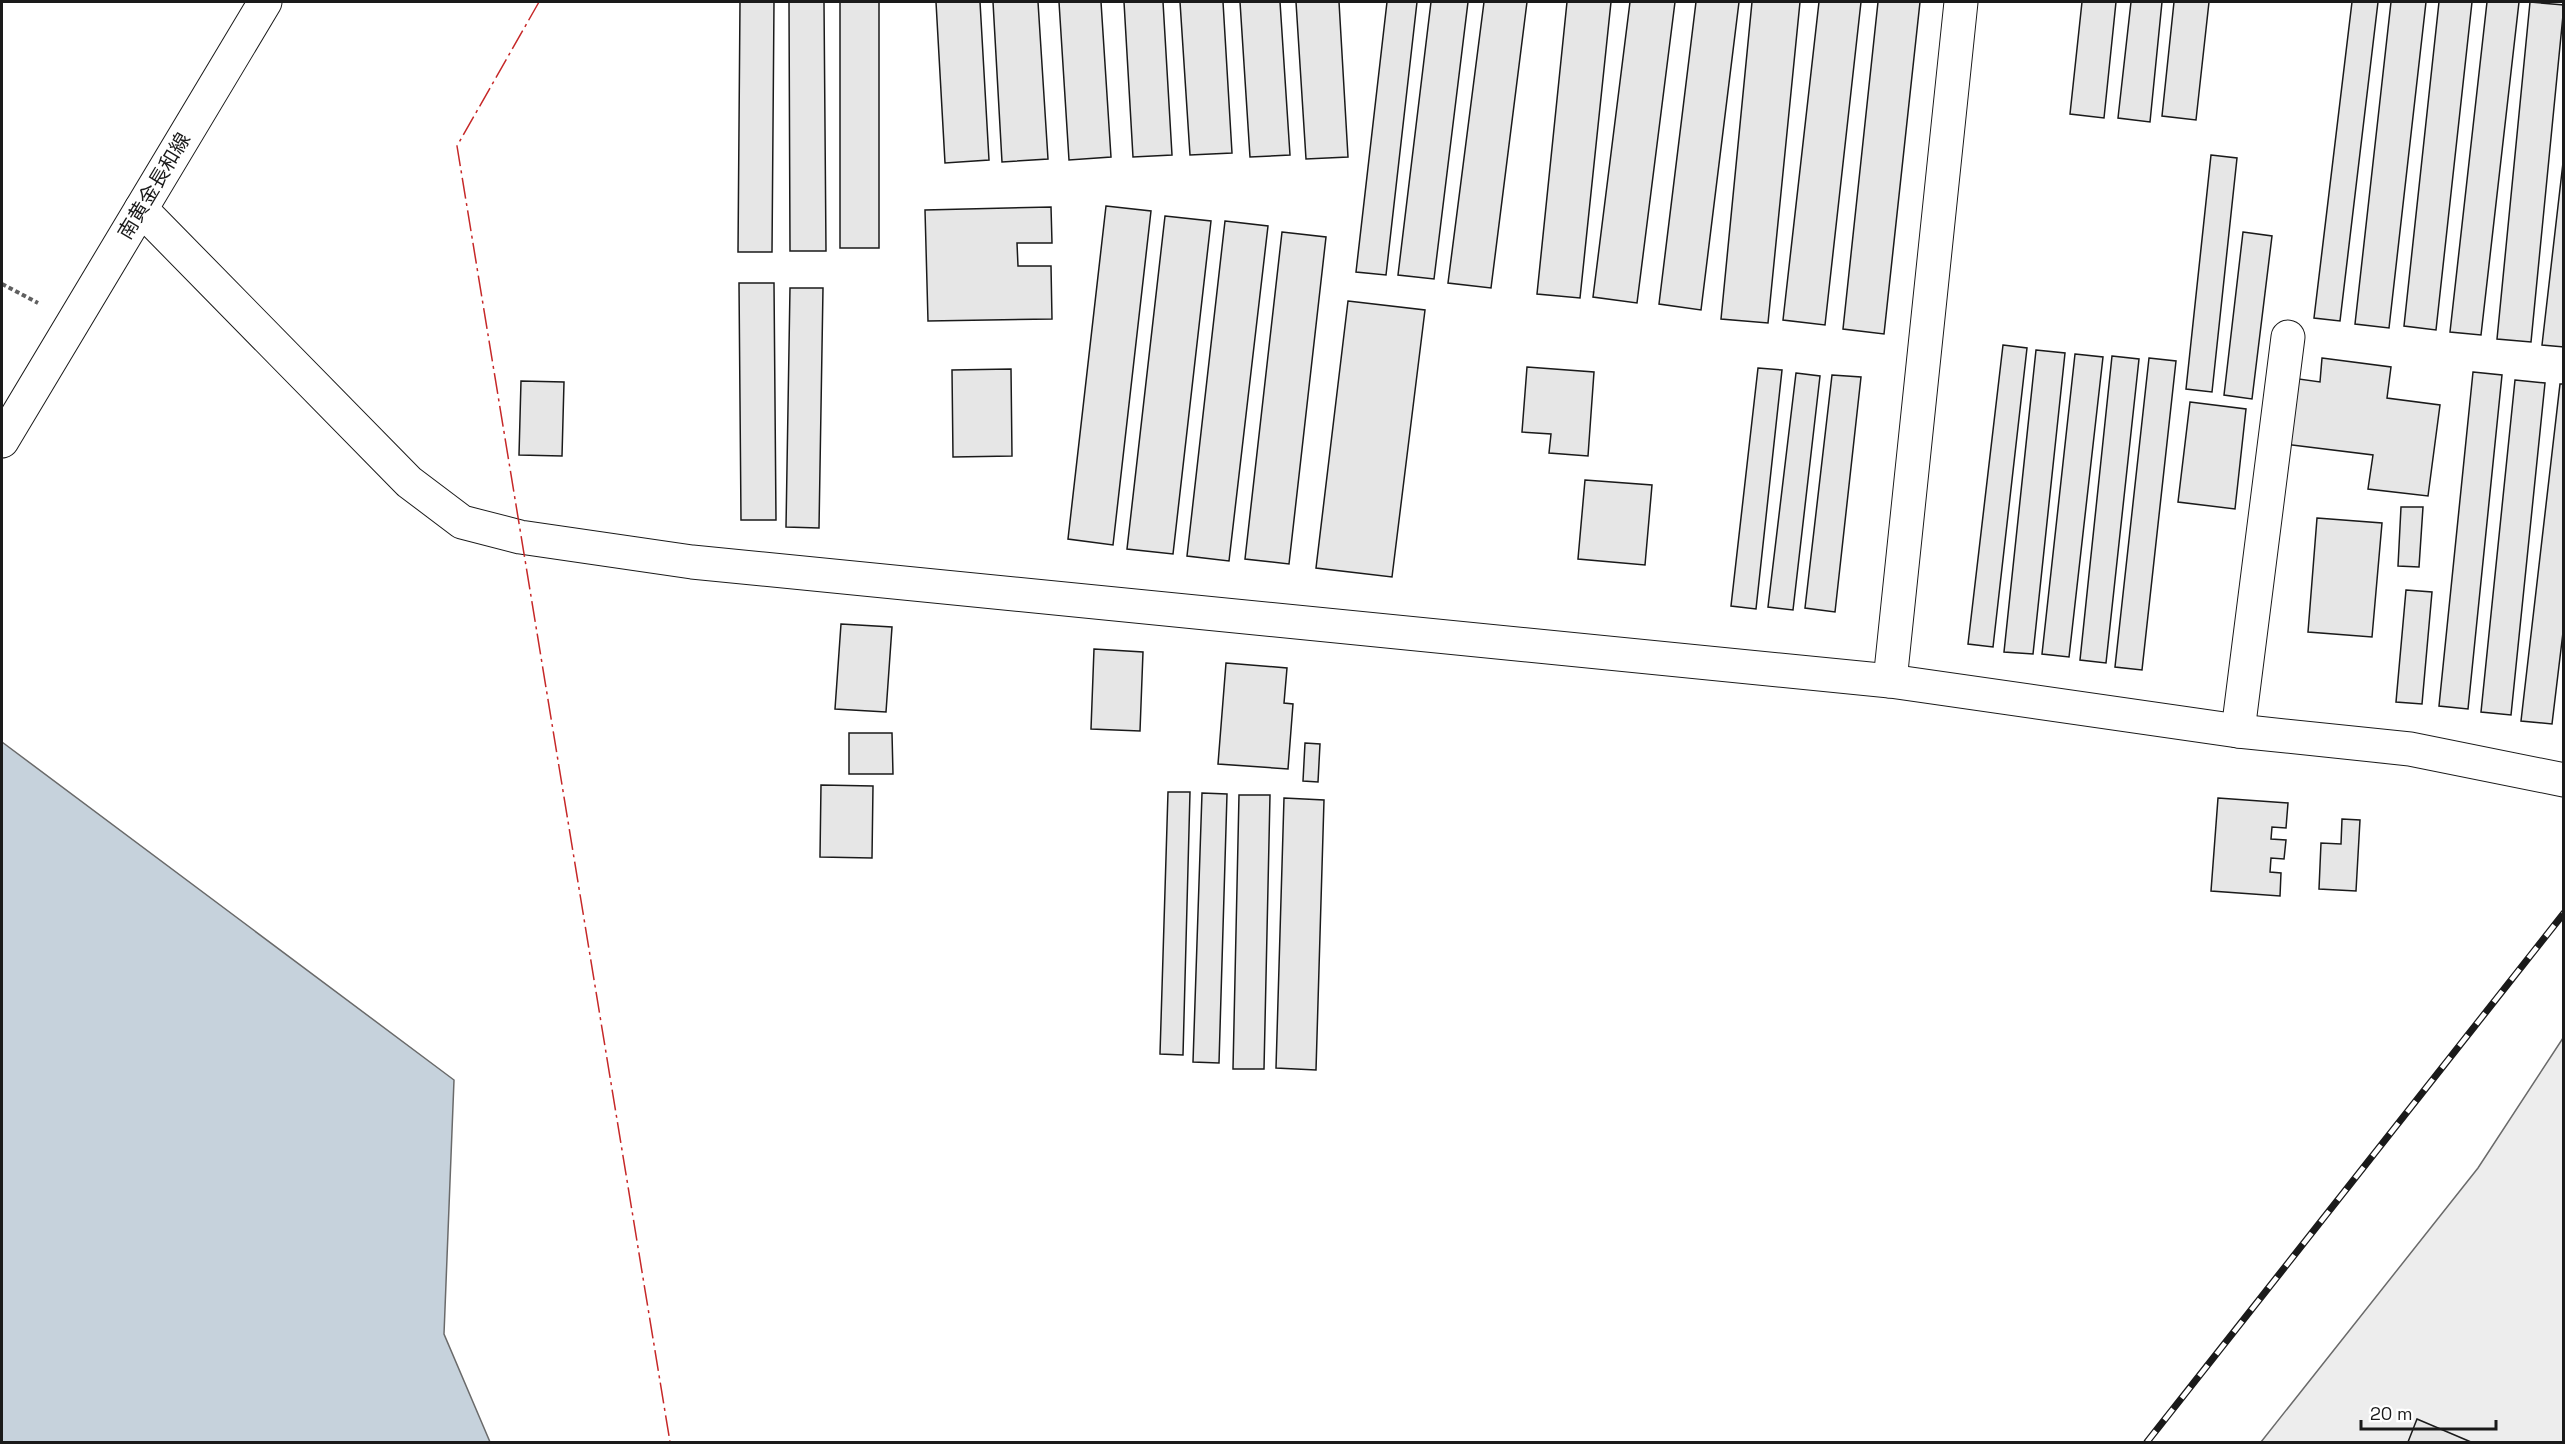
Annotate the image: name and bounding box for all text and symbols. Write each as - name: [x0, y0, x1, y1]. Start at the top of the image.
- street label: 南黄金長和線: [112, 128, 196, 244]
- scale bar: [2361, 1393, 2496, 1431]
- text: 20 m: [2370, 1402, 2413, 1425]

